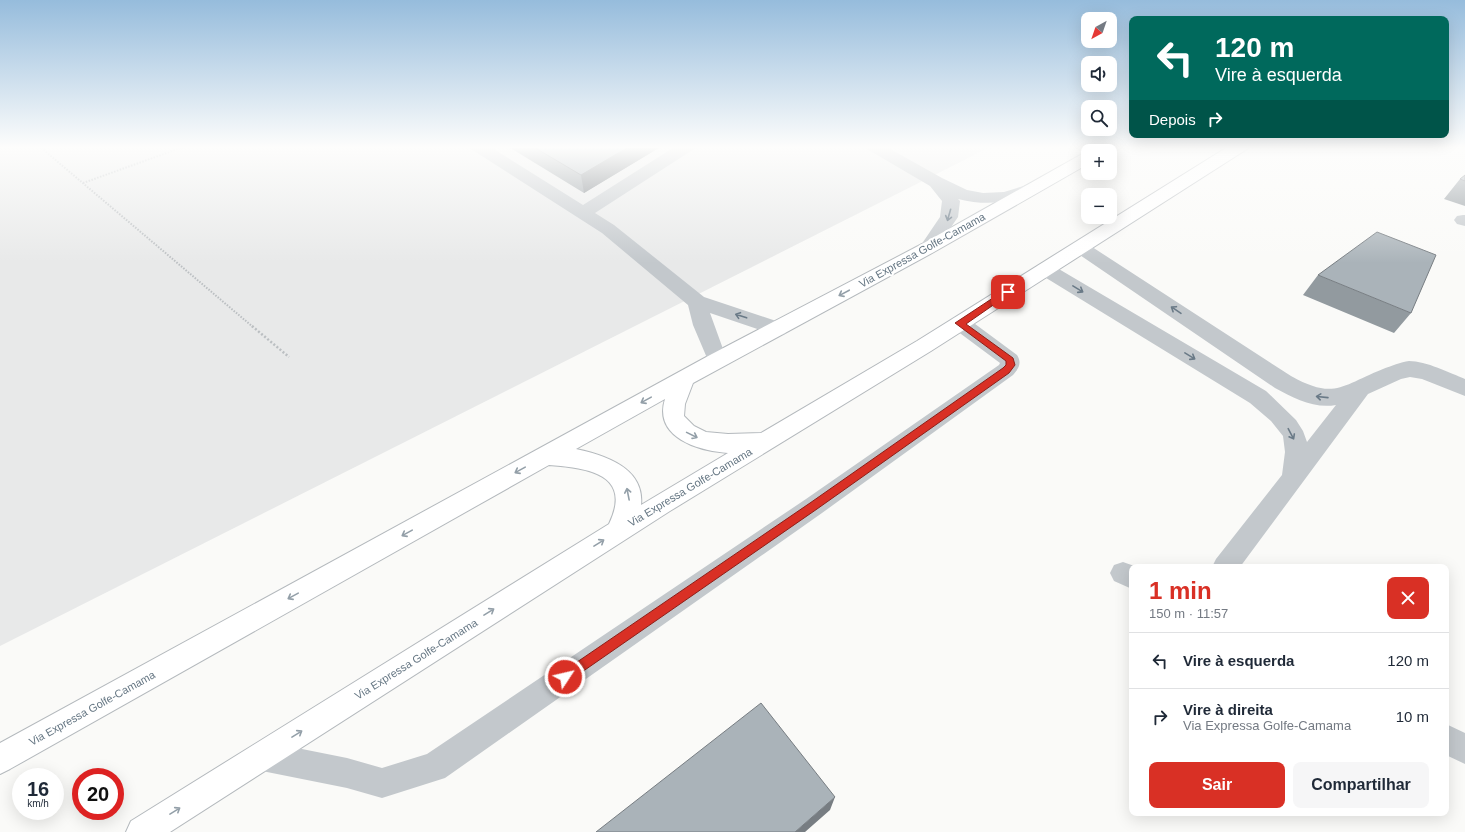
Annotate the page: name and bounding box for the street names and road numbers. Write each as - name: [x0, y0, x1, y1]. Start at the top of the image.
- street label: Via Expressa Golfe-Camama: [857, 210, 988, 290]
- street label: Via Expressa Golfe-Camama: [626, 445, 755, 529]
- street label: Via Expressa Golfe-Camama: [353, 616, 480, 702]
- street label: Via Expressa Golfe-Camama: [27, 668, 158, 748]

